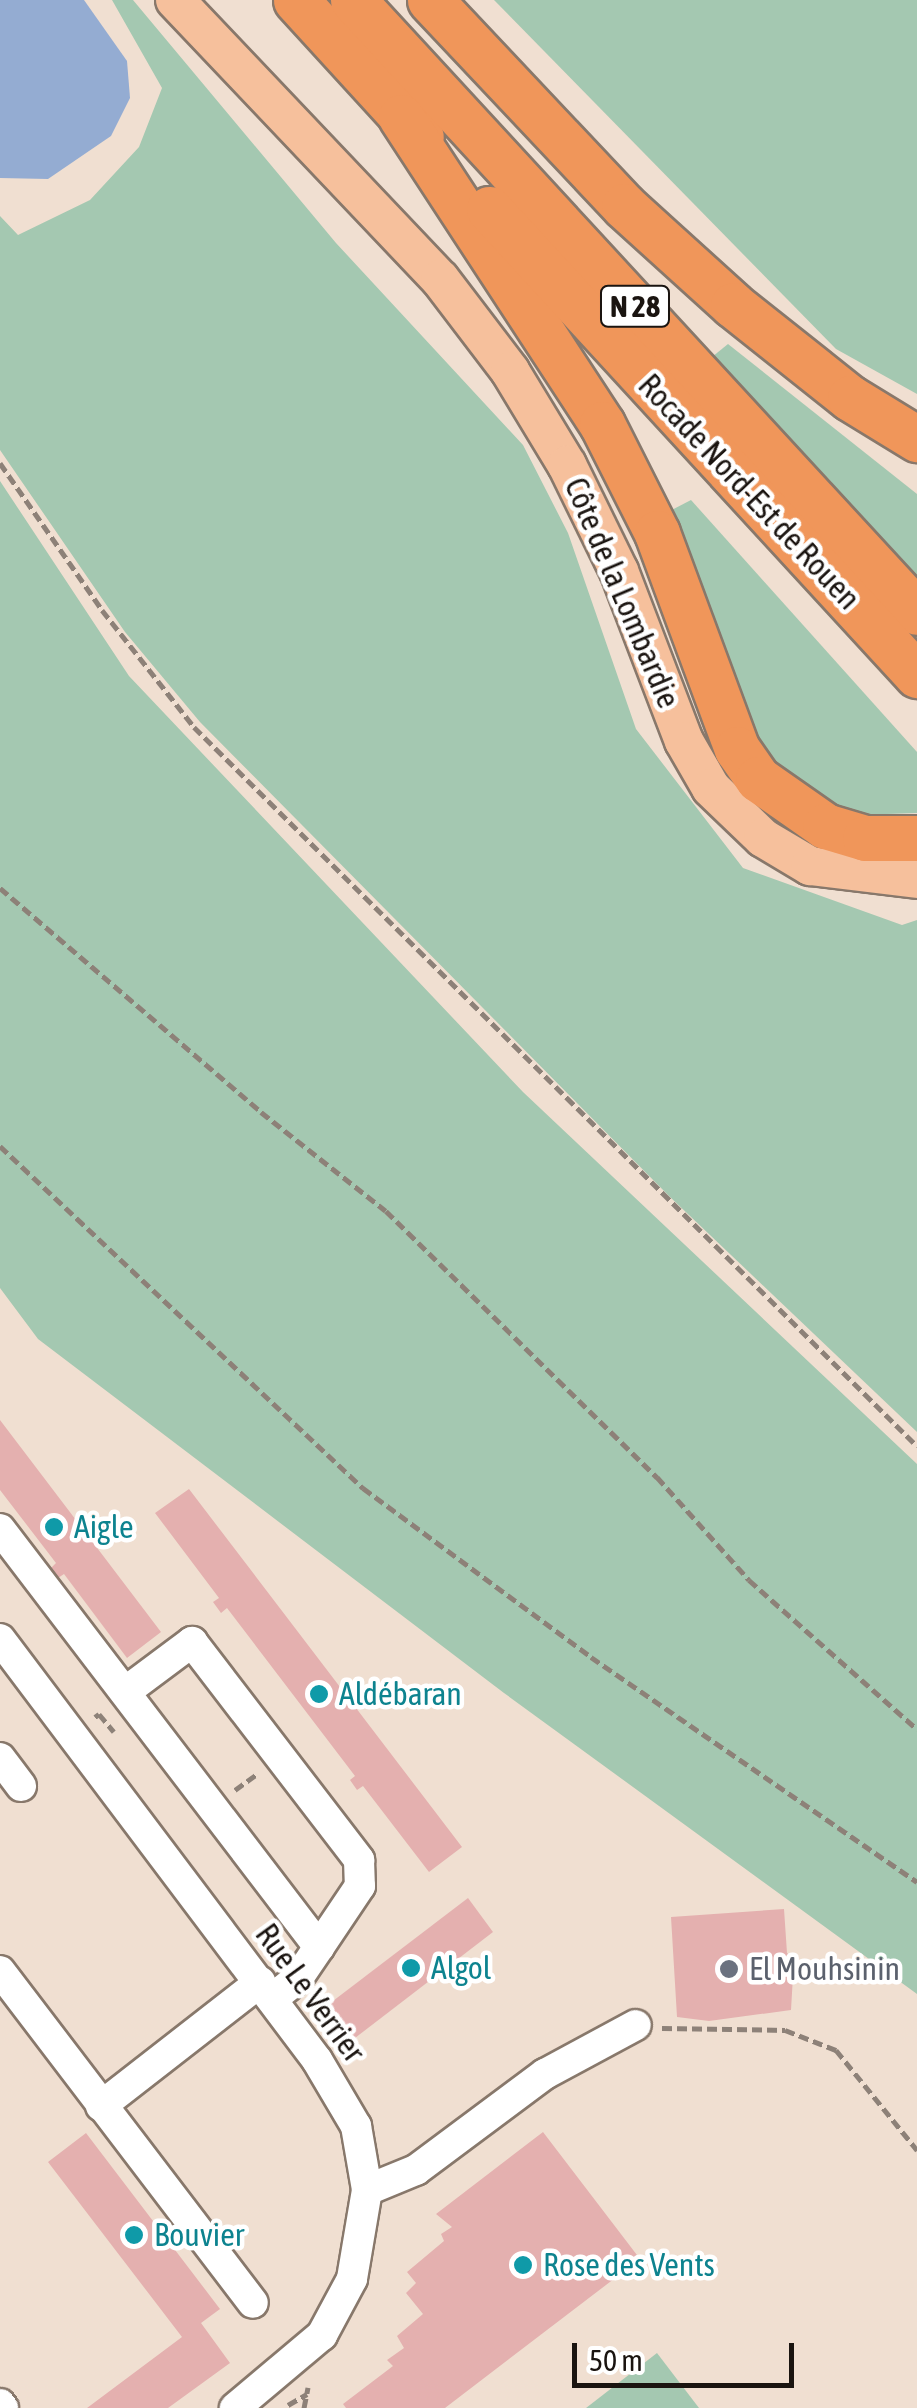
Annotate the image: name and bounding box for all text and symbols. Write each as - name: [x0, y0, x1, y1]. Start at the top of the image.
- road number: N 28: [598, 281, 672, 331]
- street label: Rocade Nord-Est de Rouen: [630, 366, 868, 618]
- street label: Côte de la Lombardie: [556, 472, 688, 714]
- place label: Aigle: [74, 1508, 133, 1546]
- marker: Aigle: [43, 1516, 65, 1538]
- place label: Aldébaran: [339, 1675, 462, 1713]
- marker: Aldébaran: [308, 1683, 330, 1705]
- street label: Rue Le Verrier: [247, 1917, 373, 2069]
- place label: Algol: [431, 1949, 491, 1987]
- place label: El Mouhsinin: [749, 1950, 900, 1988]
- marker: Algol: [400, 1957, 422, 1979]
- marker: El Mouhsinin: [718, 1958, 740, 1980]
- place label: Bouvier: [154, 2216, 244, 2254]
- marker: Bouvier: [123, 2224, 145, 2246]
- place label: Rose des Vents: [543, 2246, 715, 2284]
- marker: Rose des Vents: [512, 2254, 534, 2276]
- scale bar: [577, 2323, 800, 2385]
- text: 50 m: [589, 2343, 643, 2377]

